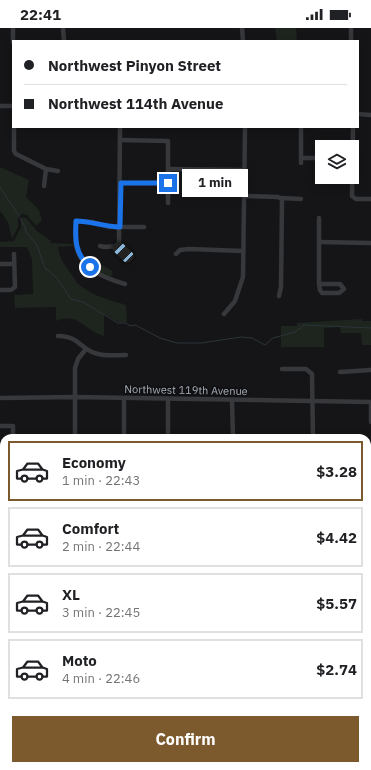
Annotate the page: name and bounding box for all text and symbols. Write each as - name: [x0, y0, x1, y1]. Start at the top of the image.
- text: 22:41: [20, 5, 61, 24]
- text: Northwest Pinyon Street: [48, 56, 221, 75]
- text: Northwest 114th Avenue: [48, 94, 223, 113]
- map controls: [315, 140, 359, 184]
- button: layers: [315, 140, 359, 184]
- callout: 1 min: [182, 169, 248, 197]
- route end: [159, 174, 177, 192]
- text: 1 min: [198, 174, 232, 191]
- car: [110, 239, 136, 265]
- route start: [81, 258, 99, 276]
- street label: Northwest 119th Avenue: [124, 382, 248, 398]
- icon: car: [14, 453, 50, 489]
- text: Economy: [62, 453, 126, 472]
- text: $3.28: [316, 462, 357, 481]
- text: 1 min · 22:43: [62, 472, 140, 489]
- icon: car: [14, 519, 50, 555]
- text: Comfort: [62, 519, 119, 538]
- text: $4.42: [316, 528, 357, 547]
- text: 2 min · 22:44: [62, 538, 140, 555]
- icon: car: [14, 585, 50, 621]
- text: XL: [62, 585, 80, 604]
- text: $5.57: [316, 594, 357, 613]
- text: 3 min · 22:45: [62, 604, 140, 621]
- icon: car: [14, 651, 50, 687]
- text: Moto: [62, 651, 97, 670]
- text: $2.74: [316, 660, 357, 679]
- text: 4 min · 22:46: [62, 670, 140, 687]
- button: Confirm: [12, 716, 359, 762]

